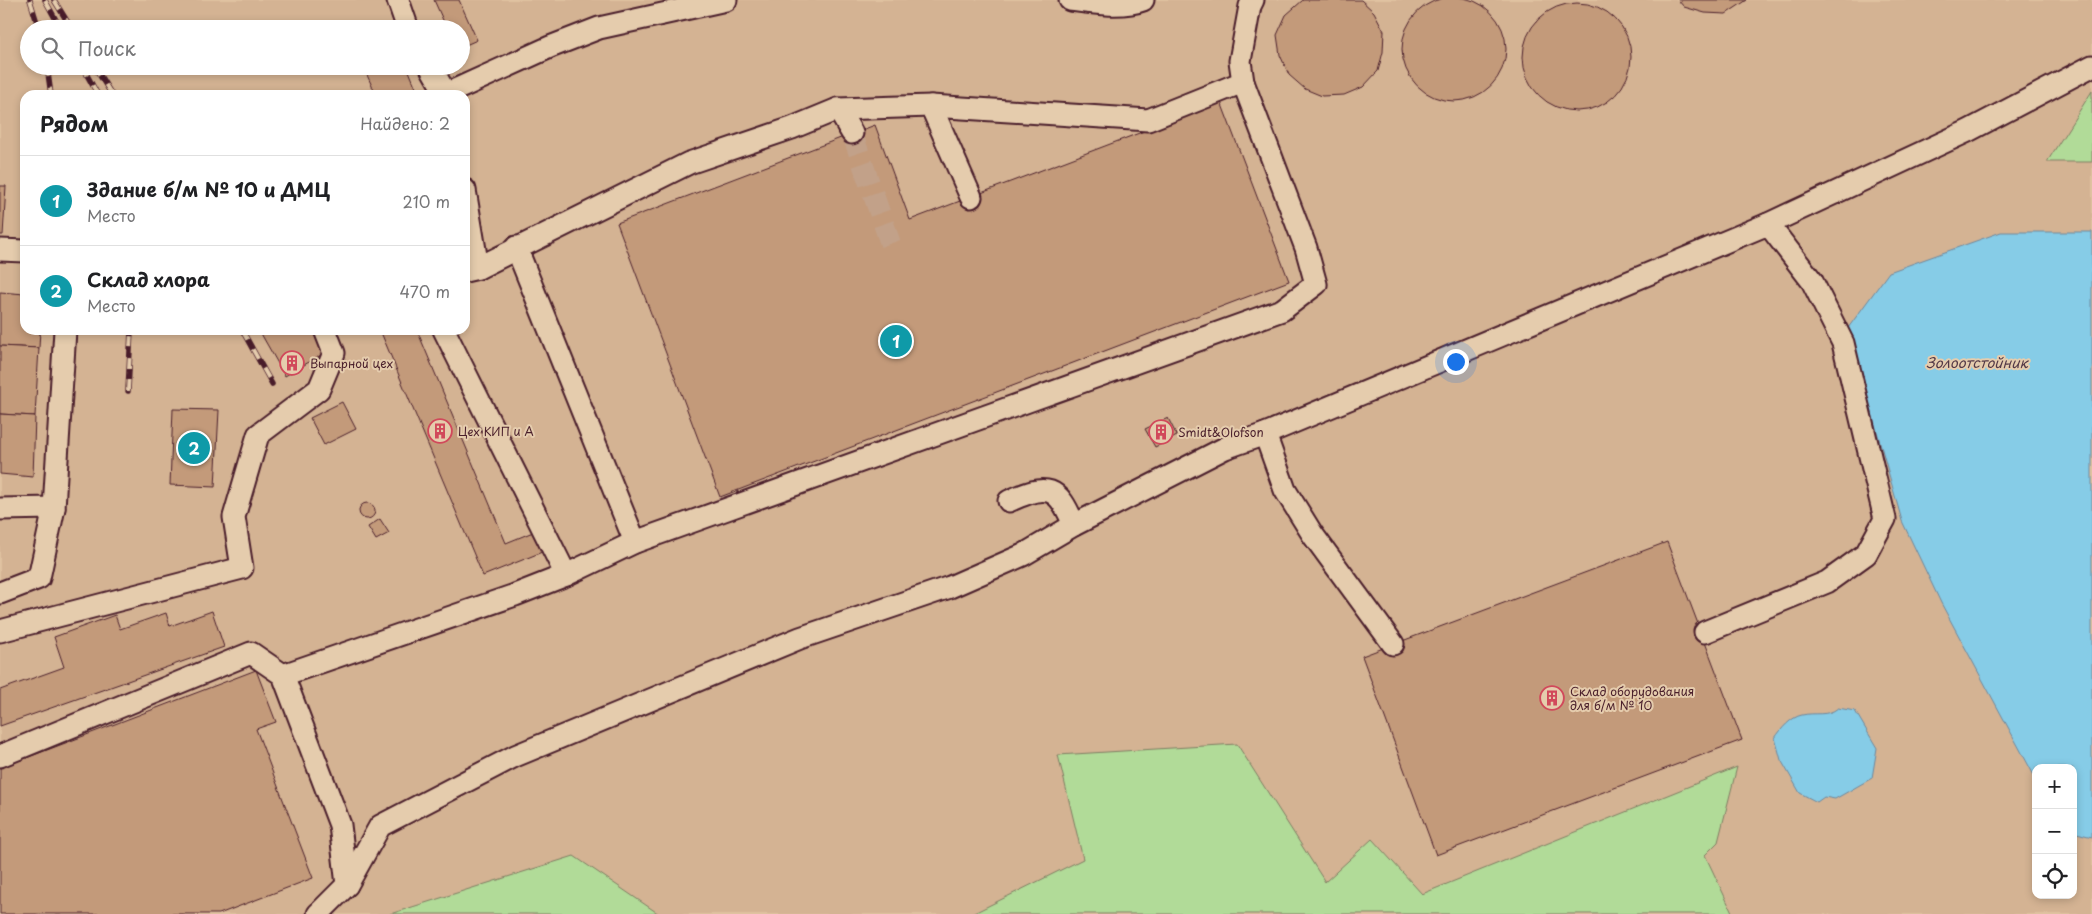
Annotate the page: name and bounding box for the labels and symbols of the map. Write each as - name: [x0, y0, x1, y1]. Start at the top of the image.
- pin: 1: [880, 322, 912, 360]
- your location: [1443, 349, 1469, 375]
- building icon: Выпарной цех: [279, 350, 305, 376]
- water label: Золоотстойник: [1926, 352, 2029, 373]
- place label: Выпарной цех: [310, 354, 394, 372]
- building icon: Цех КИП и А: [427, 418, 453, 444]
- building icon: Smidt&Olofson: [1148, 419, 1174, 445]
- place label: Цех КИП и А: [458, 422, 534, 440]
- place label: Smidt&Olofson: [1178, 423, 1264, 441]
- pin: 2: [178, 429, 210, 467]
- place label: Склад оборудования для б/м № 10: [1570, 682, 1694, 714]
- building icon: Склад оборудования для б/м № 10: [1539, 685, 1565, 711]

